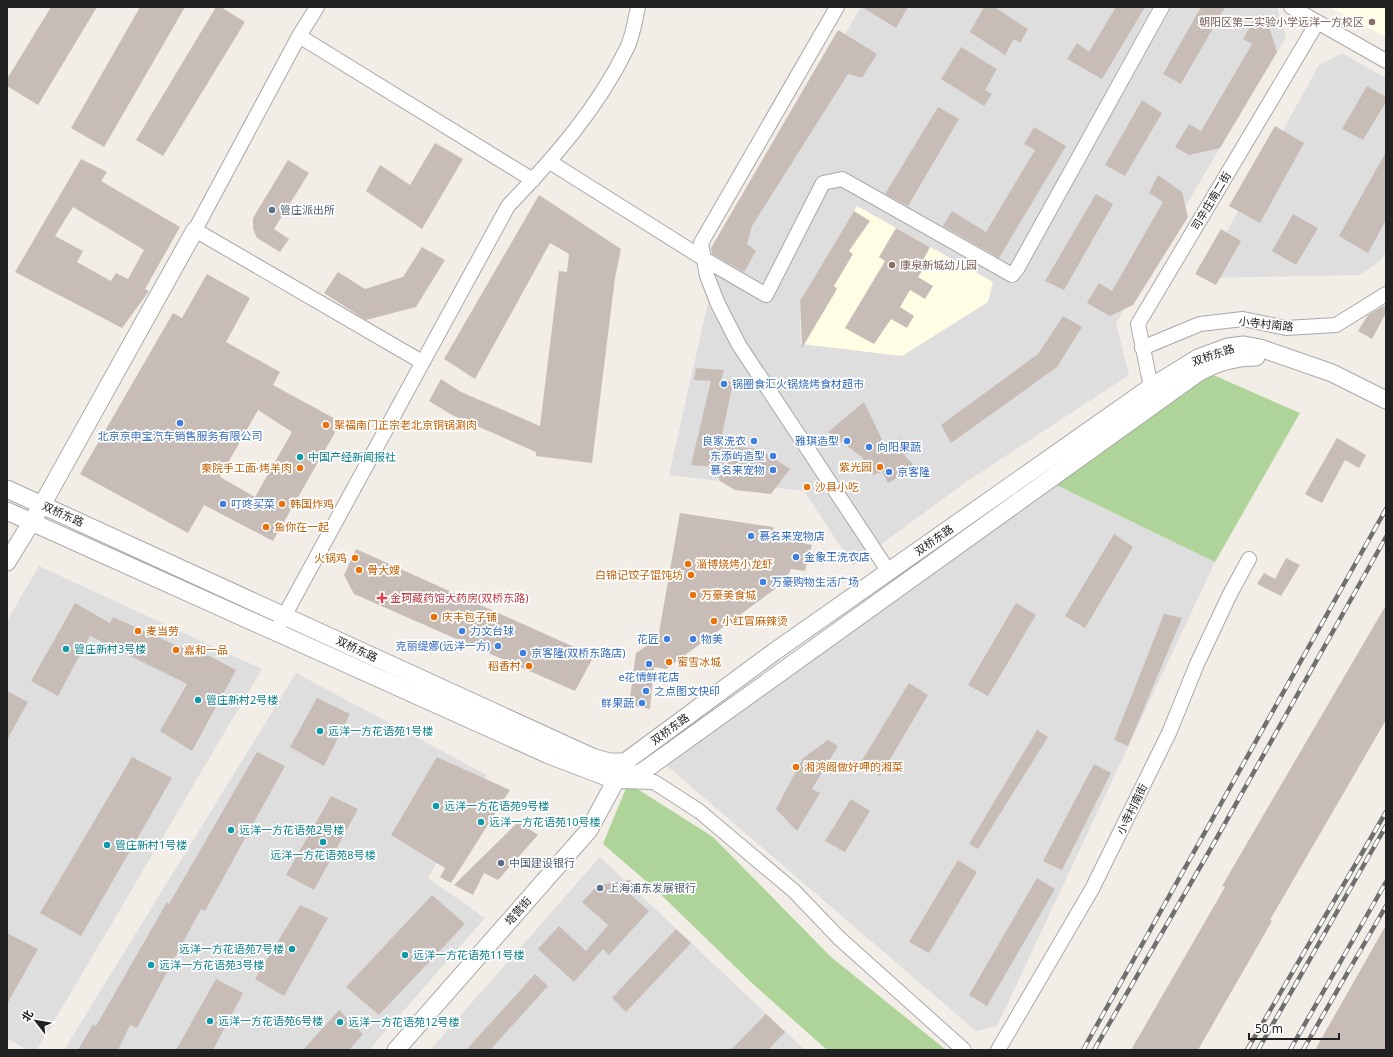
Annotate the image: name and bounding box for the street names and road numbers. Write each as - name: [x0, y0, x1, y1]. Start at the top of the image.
- street label: 司辛庄南二街: [1187, 169, 1234, 233]
- street label: 小寺村南路: [1238, 313, 1294, 334]
- street label: 双桥东路: [1190, 340, 1236, 369]
- street label: 双桥东路: [40, 498, 86, 529]
- street label: 双桥东路: [911, 521, 956, 558]
- street label: 双桥东路: [334, 632, 380, 665]
- street label: 双桥东路: [647, 710, 692, 748]
- street label: 小寺村南街: [1113, 781, 1150, 837]
- street label: 塔营街: [501, 893, 534, 928]

